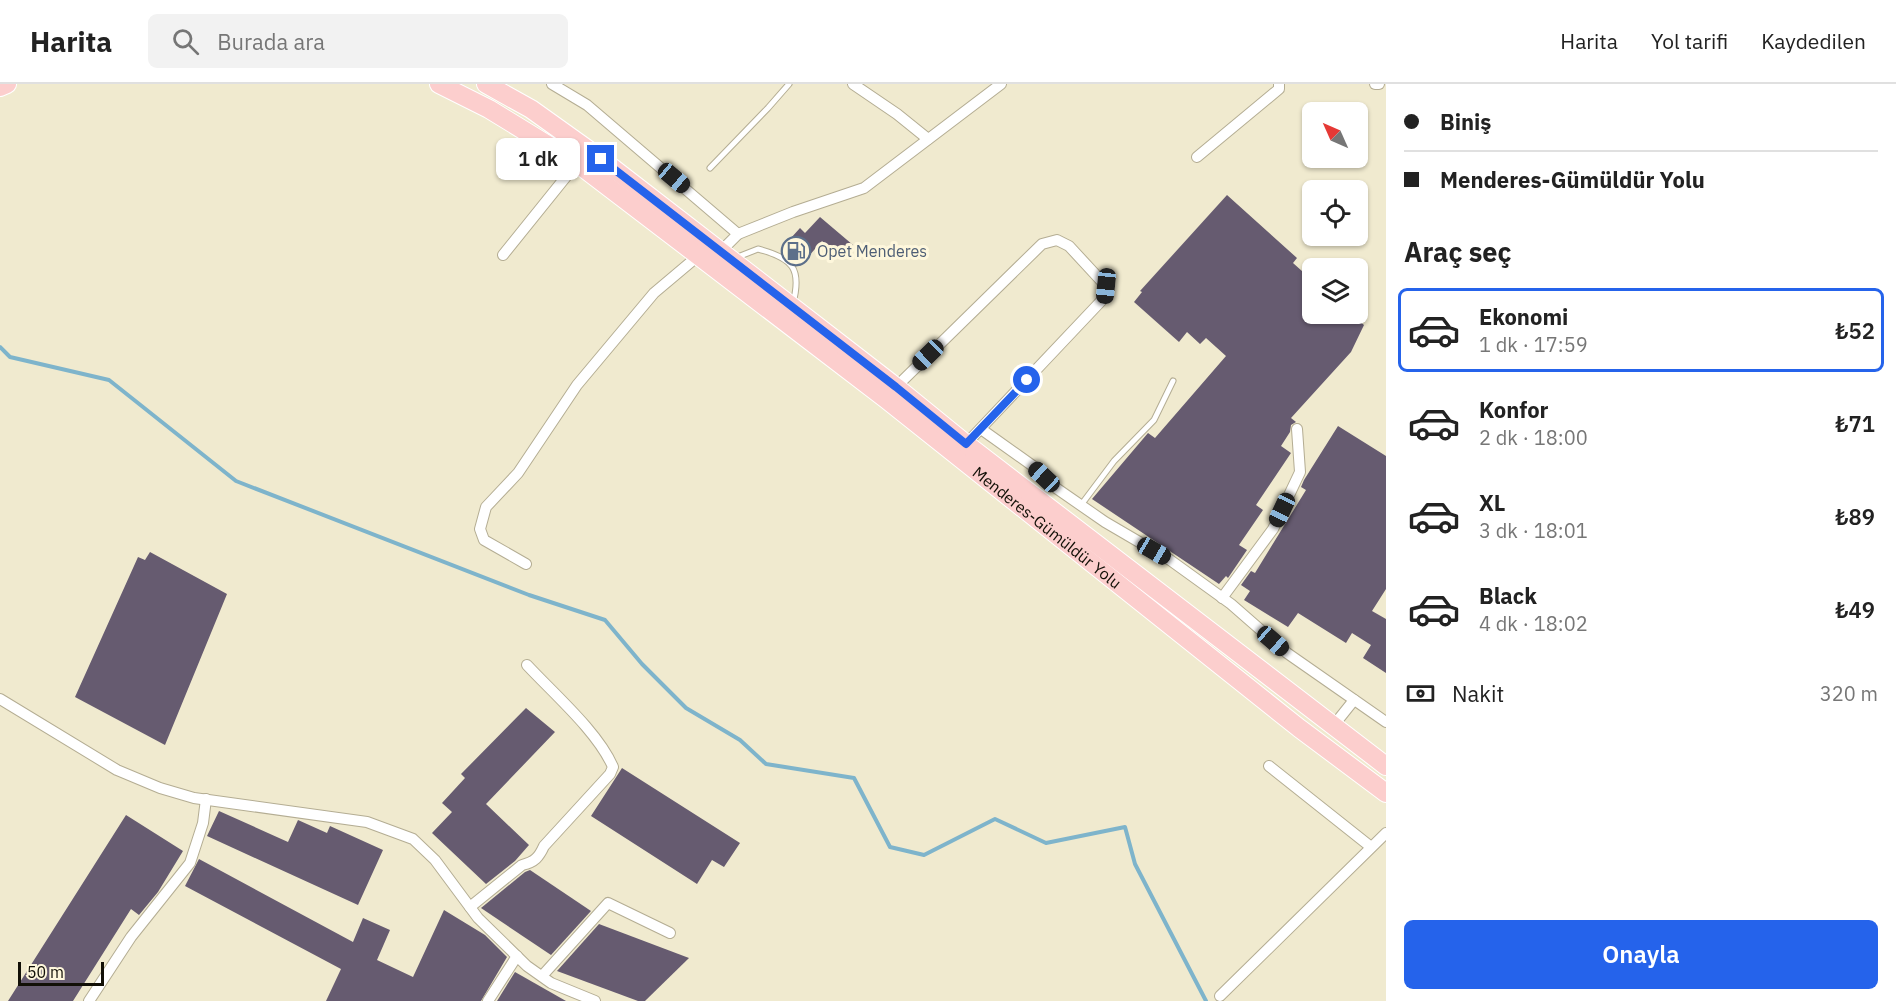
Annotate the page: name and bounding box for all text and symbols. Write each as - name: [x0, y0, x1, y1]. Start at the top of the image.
- search box: [148, 14, 568, 68]
- text: Harita: [30, 23, 112, 60]
- icon: search: [169, 25, 202, 58]
- text: Burada ara: [217, 27, 325, 56]
- text: Harita: [1560, 27, 1618, 55]
- text: Yol tarifi: [1651, 27, 1728, 55]
- text: Kaydedilen: [1761, 27, 1866, 55]
- north arrow: [1302, 102, 1368, 168]
- map controls: [1302, 102, 1368, 324]
- text: Biniş: [1440, 107, 1491, 136]
- callout: 1 dk: [496, 138, 580, 180]
- text: 1 dk: [518, 145, 558, 172]
- route end: [587, 145, 614, 172]
- car: [654, 160, 694, 196]
- text: Menderes-Gümüldür Yolu: [1440, 165, 1705, 194]
- button: locate: [1302, 180, 1368, 246]
- text: Araç seç: [1404, 234, 1511, 269]
- fuel station icon: Opet Menderes: [780, 235, 812, 267]
- place label: Opet Menderes: [817, 241, 927, 261]
- button: layers: [1302, 258, 1368, 324]
- car: [1095, 267, 1117, 305]
- text: Ekonomi: [1479, 302, 1568, 331]
- icon: car: [1407, 303, 1461, 357]
- text: ₺52: [1835, 316, 1875, 345]
- text: 1 dk · 17:59: [1479, 331, 1588, 358]
- car: [909, 336, 947, 374]
- route start: [1013, 366, 1040, 393]
- text: Konfor: [1479, 395, 1548, 424]
- icon: car: [1407, 396, 1461, 450]
- text: ₺71: [1835, 409, 1875, 438]
- text: 2 dk · 18:00: [1479, 424, 1588, 451]
- car: [1025, 458, 1063, 496]
- street label: Menderes-Gümüldür Yolu: [969, 462, 1126, 593]
- text: XL: [1479, 488, 1505, 517]
- icon: car: [1407, 489, 1461, 543]
- car: [1266, 490, 1298, 530]
- text: ₺89: [1835, 502, 1875, 531]
- text: 3 dk · 18:01: [1479, 517, 1588, 544]
- car: [1134, 534, 1174, 568]
- text: Black: [1479, 581, 1537, 610]
- icon: car: [1407, 582, 1461, 636]
- text: ₺49: [1835, 595, 1875, 624]
- text: 4 dk · 18:02: [1479, 610, 1588, 637]
- car: [1254, 622, 1292, 660]
- icon: cash: [1404, 677, 1437, 710]
- text: Nakit: [1452, 679, 1504, 708]
- text: 320 m: [1820, 680, 1878, 707]
- button: Onayla: [1404, 920, 1878, 989]
- scale bar: [18, 959, 104, 986]
- text: 50 m: [27, 962, 64, 982]

